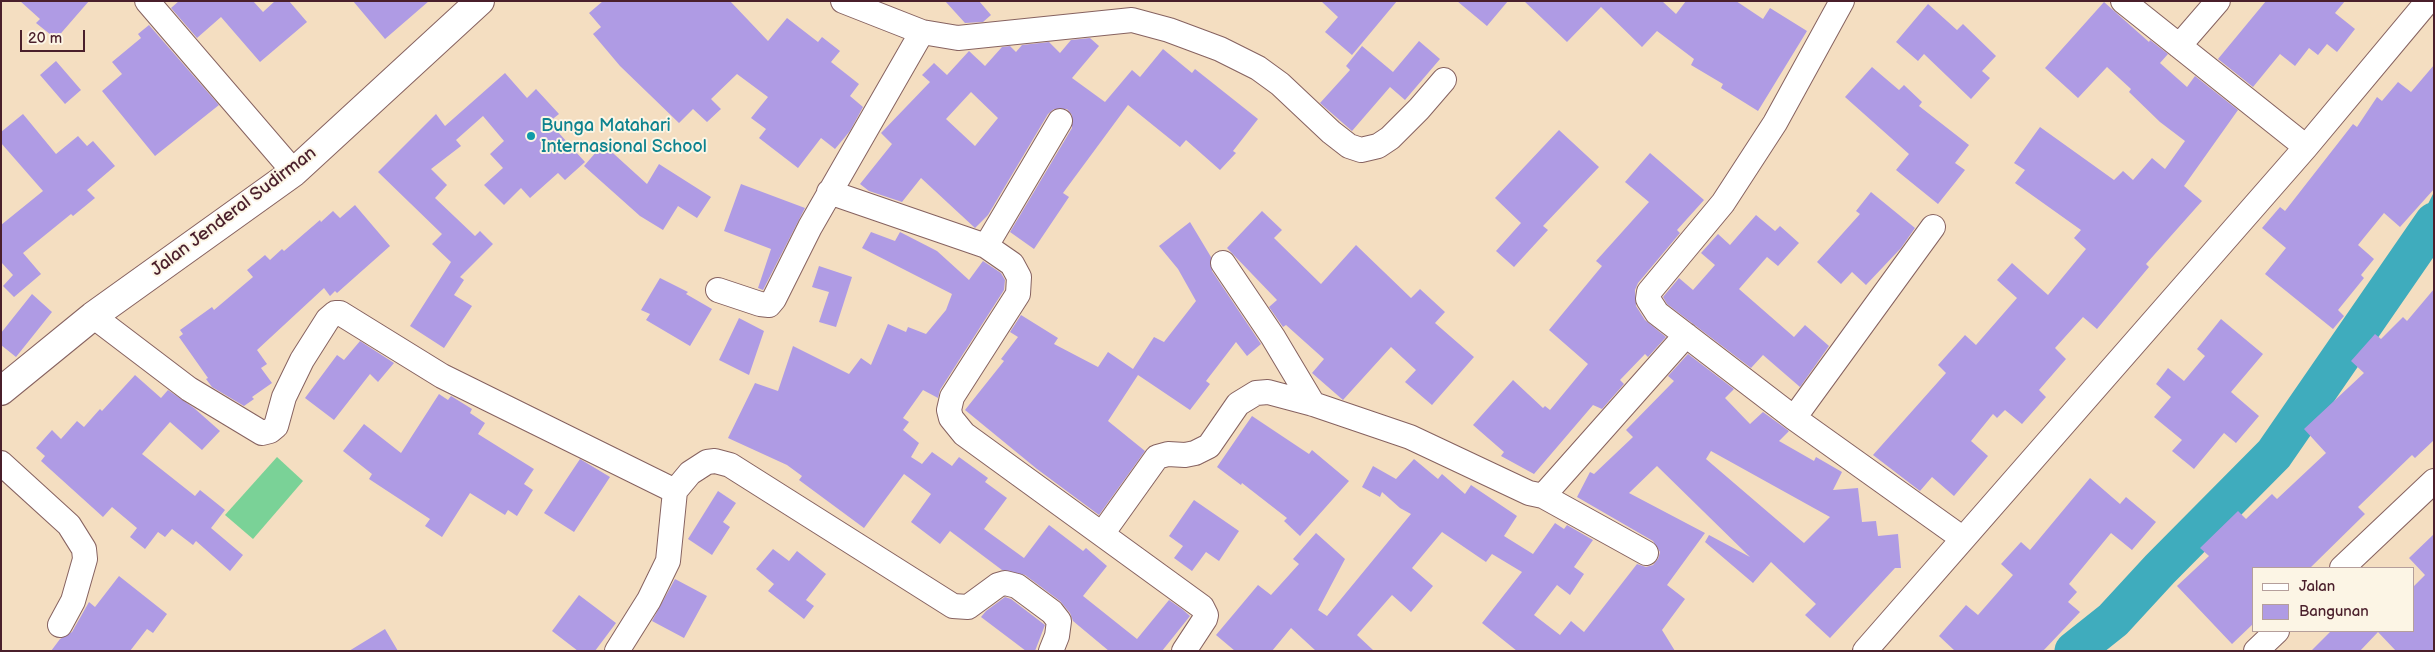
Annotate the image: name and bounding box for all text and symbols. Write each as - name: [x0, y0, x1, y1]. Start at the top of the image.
- scale bar: [22, 20, 88, 52]
- text: 20 m: [28, 29, 62, 48]
- place label: Bunga Matahari Internasional School: [541, 115, 707, 158]
- marker: Bunga Matahari Internasional School: [525, 130, 537, 142]
- street label: Jalan Jenderal Sudirman: [147, 143, 321, 281]
- legend: [2252, 567, 2415, 632]
- text: Jalan: [2299, 577, 2335, 596]
- text: Bangunan: [2299, 602, 2369, 621]

